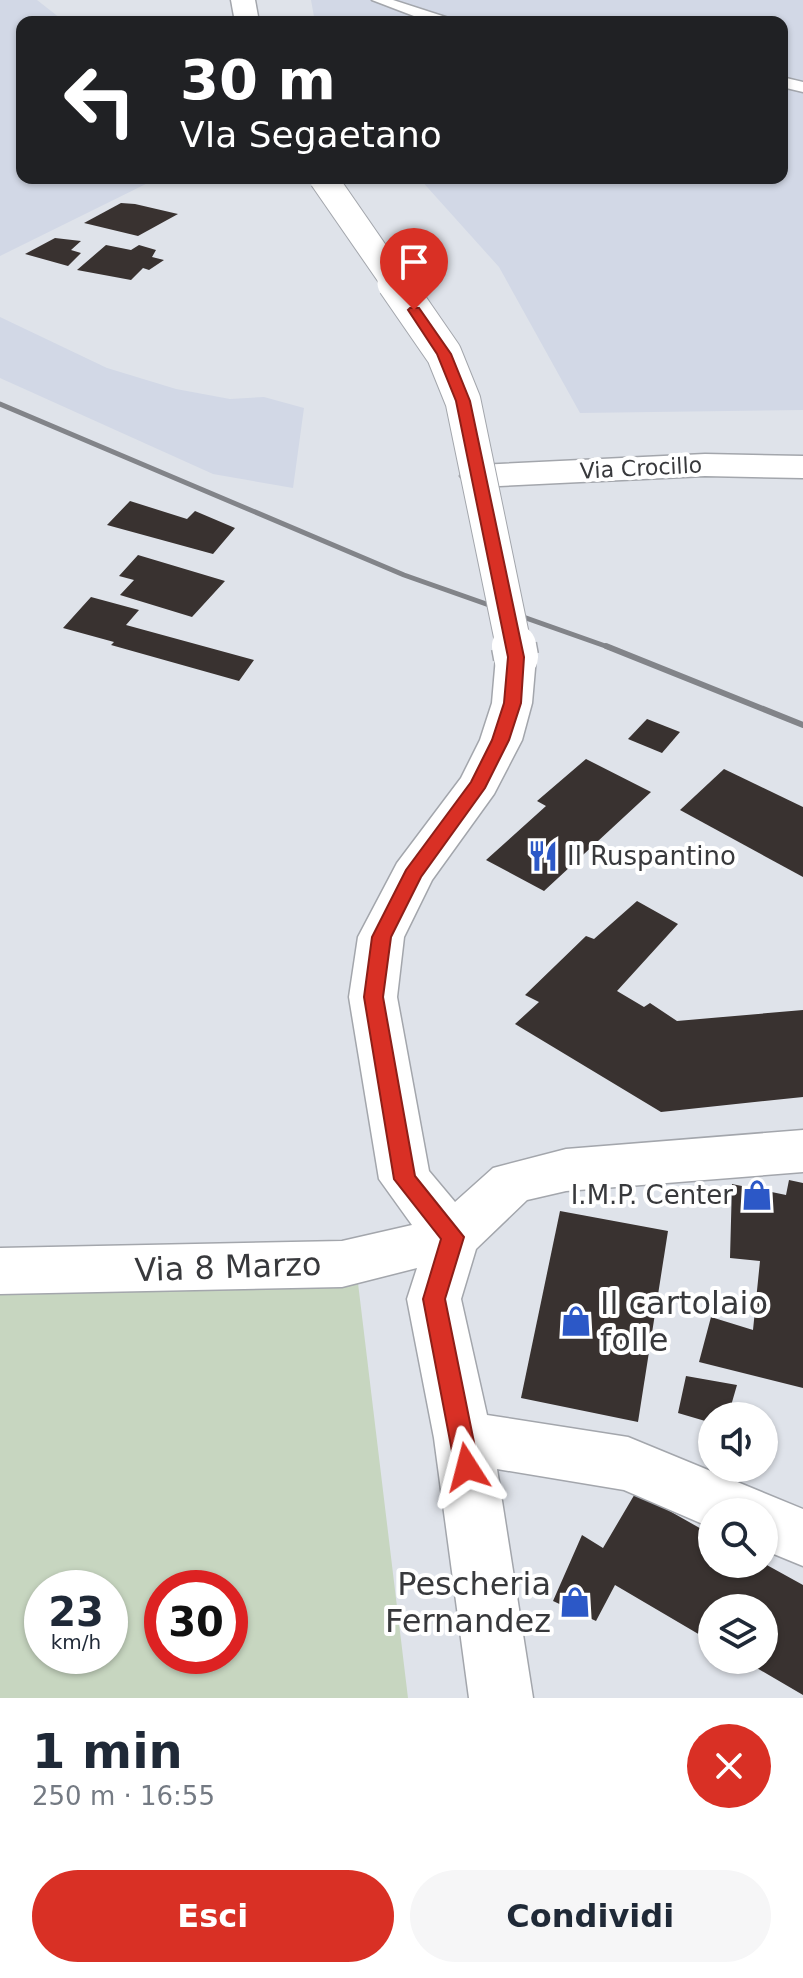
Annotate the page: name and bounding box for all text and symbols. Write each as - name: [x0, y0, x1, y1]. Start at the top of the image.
- text: 30 m: [180, 47, 336, 112]
- icon: left: [48, 48, 152, 152]
- text: VIa Segaetano: [180, 114, 442, 155]
- pin: [380, 228, 448, 310]
- icon: arrive: [392, 240, 436, 284]
- street label: Via Crocillo: [579, 452, 703, 484]
- restaurant icon: Il Ruspantino: [526, 839, 560, 873]
- place label: Il Ruspantino: [567, 841, 736, 871]
- shop icon: I.M.P. Center: [740, 1178, 774, 1212]
- place label: I.M.P. Center: [571, 1180, 733, 1210]
- street label: Via 8 Marzo: [134, 1245, 322, 1289]
- place label: Il cartolaio folle: [600, 1284, 768, 1359]
- shop icon: Il cartolaio folle: [559, 1304, 593, 1338]
- map controls: [698, 1402, 778, 1674]
- button: sound: [698, 1402, 778, 1482]
- position arrow: [425, 1425, 509, 1509]
- button: search: [698, 1498, 778, 1578]
- place label: Pescheria Fernandez: [385, 1565, 551, 1640]
- speed limit sign: 30: [144, 1570, 248, 1674]
- shop icon: Pescheria Fernandez: [558, 1585, 592, 1619]
- text: 23: [48, 1589, 104, 1635]
- button: layers: [698, 1594, 778, 1674]
- text: km/h: [51, 1630, 101, 1654]
- text: 1 min: [32, 1723, 183, 1779]
- button: close: [687, 1724, 771, 1808]
- text: 250 m · 16:55: [32, 1781, 215, 1811]
- button: Esci: [32, 1870, 394, 1962]
- button: Condividi: [410, 1870, 771, 1962]

